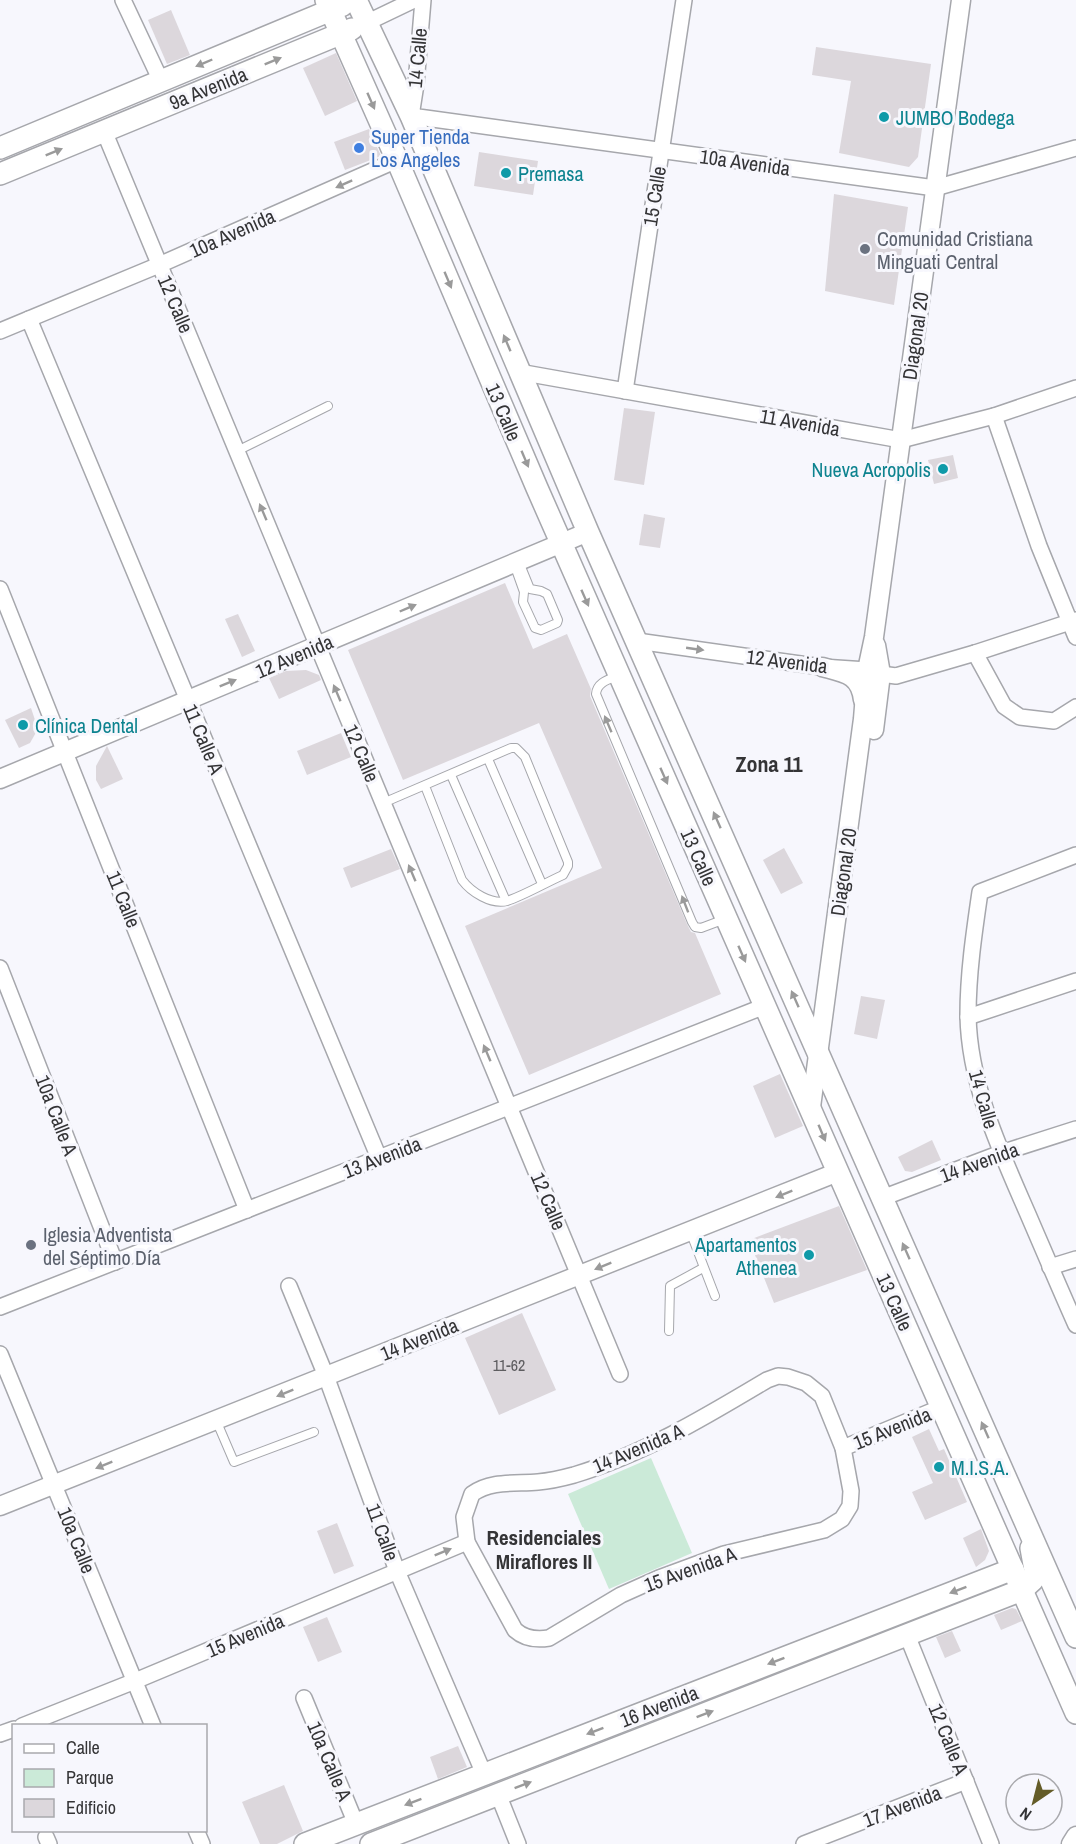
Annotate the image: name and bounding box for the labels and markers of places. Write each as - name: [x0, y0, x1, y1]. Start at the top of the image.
- place label: JUMBO Bodega: [896, 104, 1015, 131]
- marker: JUMBO Bodega: [877, 110, 891, 124]
- place label: Super Tienda Los Angeles: [371, 123, 470, 173]
- marker: Super Tienda Los Angeles: [352, 141, 366, 155]
- place label: Premasa: [518, 160, 584, 187]
- marker: Premasa: [499, 166, 513, 180]
- place label: Comunidad Cristiana Minguati Central: [877, 225, 1033, 275]
- marker: Comunidad Cristiana Minguati Central: [858, 242, 872, 256]
- place label: Nueva Acropolis: [812, 456, 931, 483]
- marker: Nueva Acropolis: [936, 462, 950, 476]
- place label: Clínica Dental: [35, 712, 138, 739]
- marker: Clínica Dental: [16, 718, 30, 732]
- place label: Iglesia Adventista del Séptimo Día: [43, 1221, 172, 1271]
- place label: Apartamentos Athenea: [694, 1231, 797, 1281]
- marker: Iglesia Adventista del Séptimo Día: [24, 1238, 38, 1252]
- marker: Apartamentos Athenea: [802, 1248, 816, 1262]
- place label: M.I.S.A.: [951, 1454, 1009, 1481]
- marker: M.I.S.A.: [932, 1460, 946, 1474]

